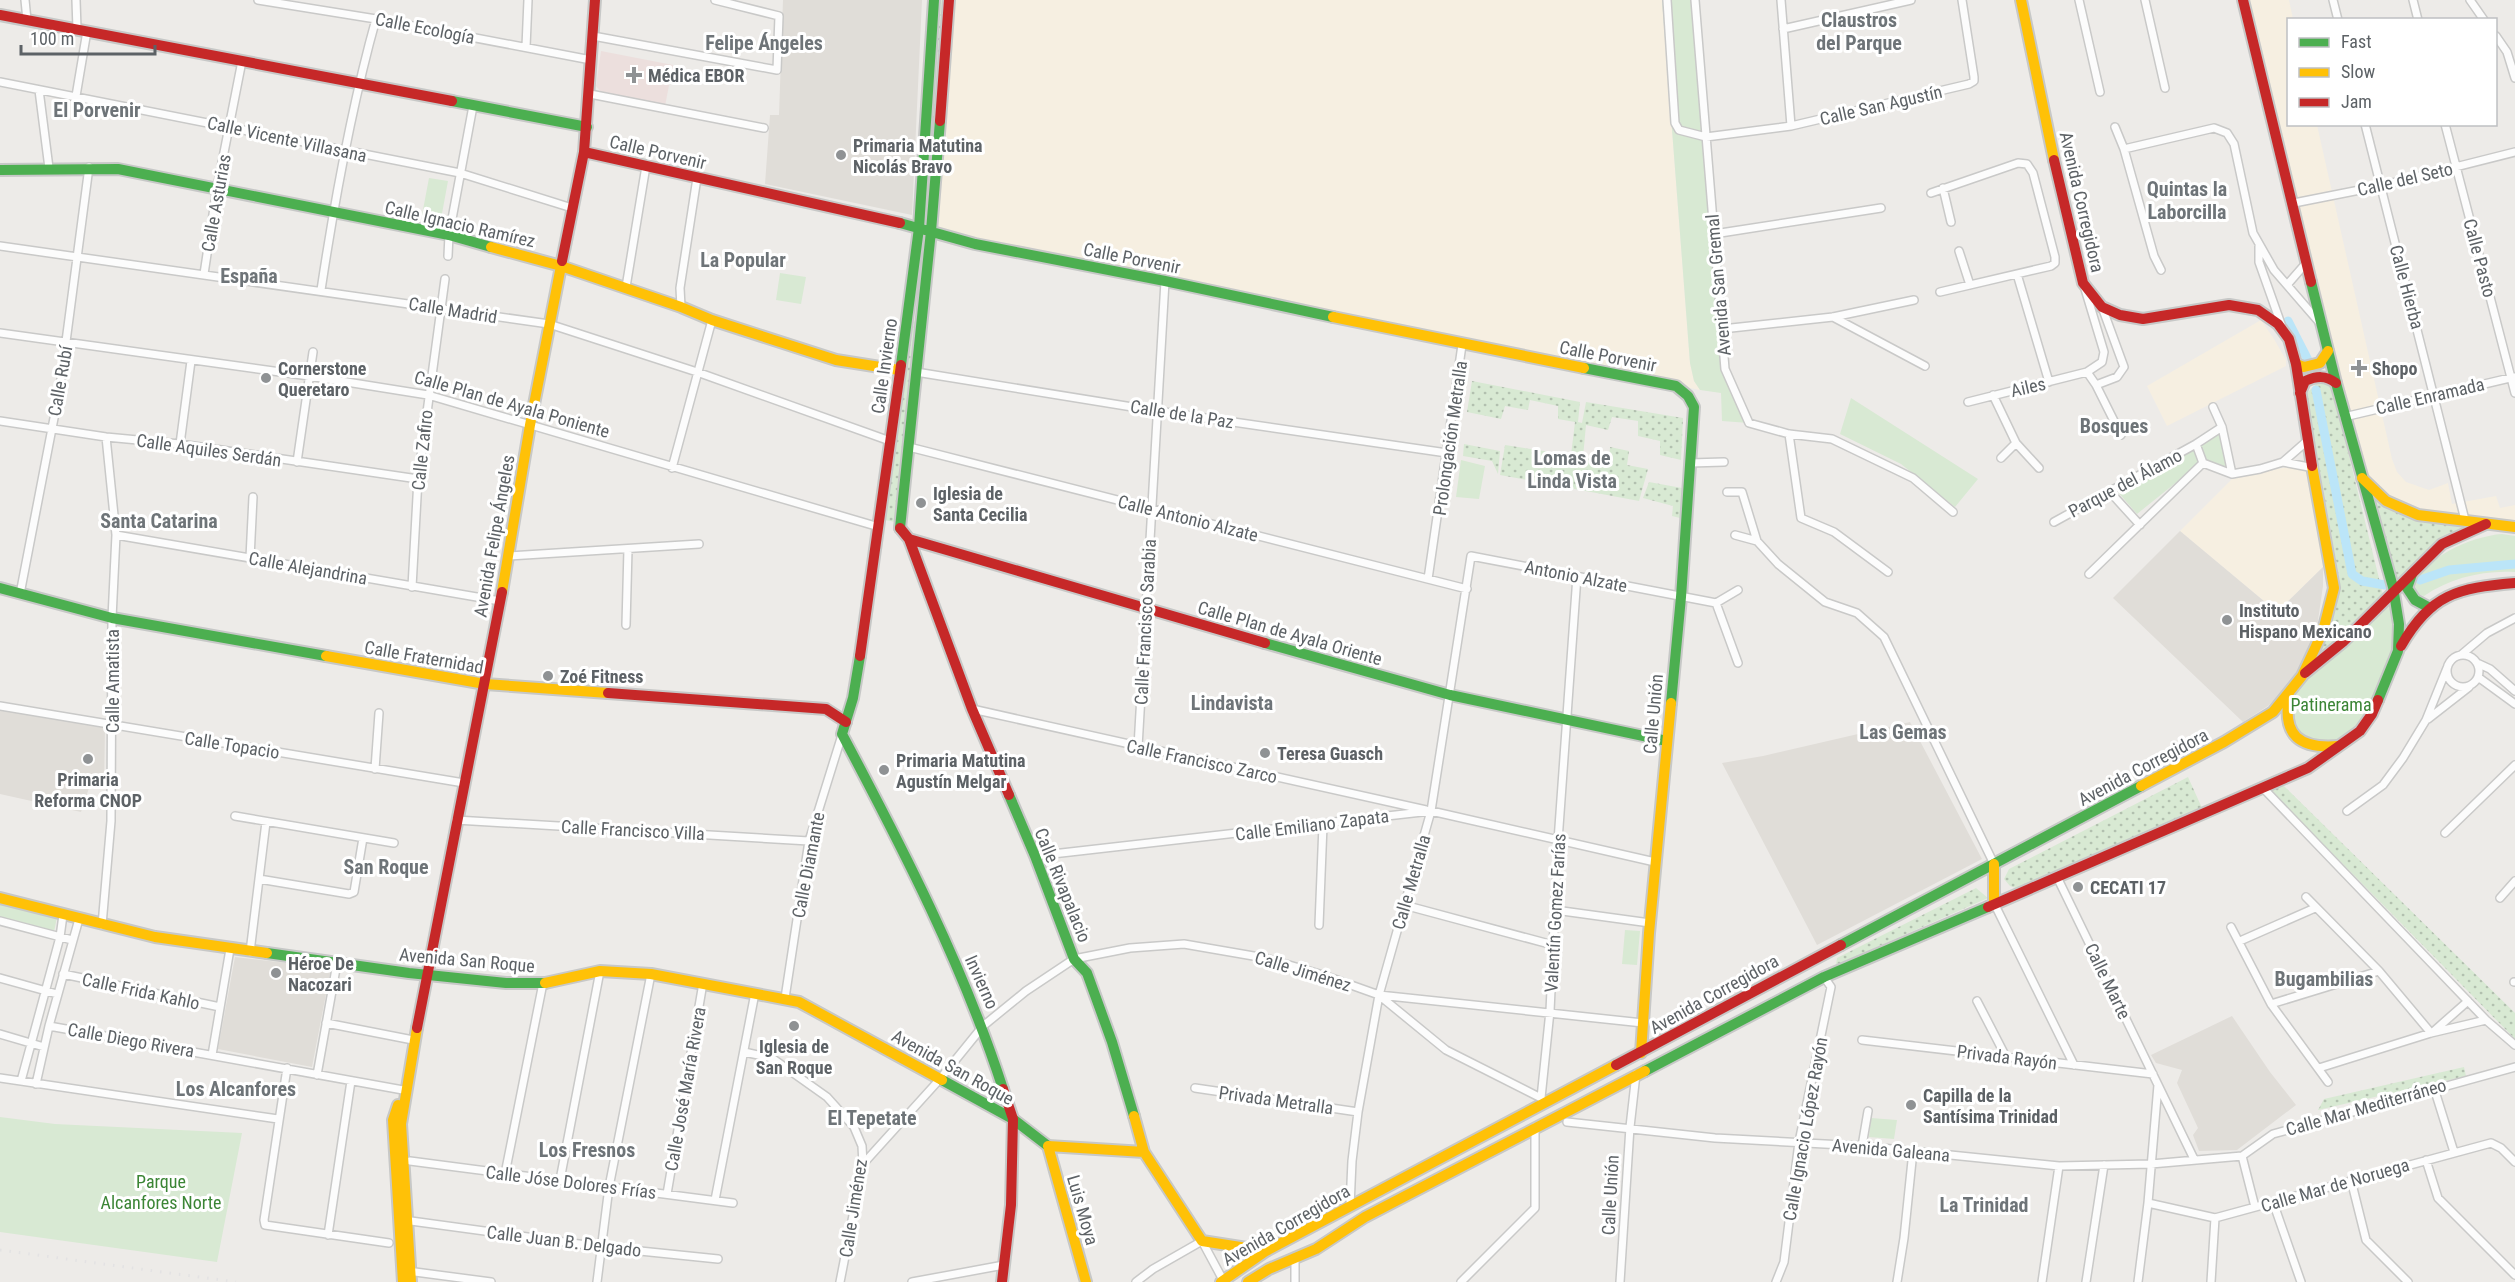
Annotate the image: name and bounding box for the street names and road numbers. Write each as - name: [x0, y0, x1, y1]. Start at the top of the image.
- street label: Calle Ecología: [374, 8, 476, 48]
- street label: Calle San Agustín: [1818, 81, 1944, 129]
- street label: Calle Vicente Villasana: [205, 112, 369, 166]
- street label: Avenida Corregidora: [2056, 130, 2108, 274]
- street label: Calle Porvenir: [608, 131, 709, 173]
- street label: Calle Asturias: [197, 153, 235, 253]
- street label: Calle del Seto: [2355, 158, 2455, 200]
- street label: Calle Ignacio Ramírez: [383, 196, 537, 252]
- street label: Avenida San Gremal: [1701, 213, 1735, 357]
- street label: Calle Pasto: [2459, 216, 2501, 300]
- street label: Calle Porvenir: [1082, 238, 1183, 278]
- street label: Calle Hierba: [2386, 243, 2428, 331]
- street label: Calle Madrid: [407, 293, 499, 327]
- street label: Calle Invierno: [867, 317, 901, 415]
- street label: Calle Porvenir: [1558, 336, 1659, 376]
- street label: Calle Rubí: [43, 343, 77, 418]
- street label: Prolongación Metralla: [1429, 359, 1471, 517]
- street label: Calle Plan de Ayala Poniente: [412, 366, 612, 442]
- street label: Ailes: [2008, 373, 2048, 401]
- street label: Calle Enramada: [2374, 373, 2486, 419]
- street label: Calle de la Paz: [1129, 395, 1235, 433]
- street label: Calle Zafiro: [407, 409, 437, 491]
- street label: Calle Aquiles Serdán: [135, 429, 283, 471]
- street label: Parque del Álamo: [2065, 444, 2185, 522]
- street label: Avenida Felipe Ángeles: [469, 453, 519, 619]
- street label: Calle Antonio Alzate: [1116, 490, 1260, 546]
- street label: Calle Francisco Sarabia: [1130, 539, 1160, 705]
- street label: Calle Alejandrina: [247, 547, 369, 589]
- street label: Antonio Alzate: [1523, 556, 1629, 596]
- street label: Calle Plan de Ayala Oriente: [1195, 597, 1385, 669]
- street label: Calle Amatista: [102, 629, 123, 733]
- street label: Calle Fraternidad: [363, 636, 485, 678]
- street label: Calle Unión: [1639, 673, 1667, 755]
- street label: Avenida Corregidora: [2075, 724, 2211, 810]
- street label: Calle Topacio: [183, 727, 281, 763]
- street label: Calle Francisco Zarco: [1125, 735, 1279, 787]
- street label: Calle Emiliano Zapata: [1234, 805, 1390, 845]
- street label: Calle Diamante: [787, 810, 829, 920]
- street label: Calle Francisco Villa: [561, 816, 705, 844]
- street label: Calle Rivapalacio: [1031, 825, 1095, 945]
- street label: Calle Metralla: [1387, 832, 1435, 932]
- street label: Valentín Gomez Farías: [1540, 833, 1570, 993]
- street label: Calle Marte: [2081, 940, 2135, 1022]
- street label: Avenida San Roque: [398, 944, 536, 976]
- street label: Calle Jiménez: [1252, 946, 1354, 996]
- street label: Avenida Corregidora: [1646, 950, 1782, 1038]
- street label: Invierno: [961, 952, 1003, 1012]
- street label: Calle Frida Kahlo: [80, 968, 202, 1014]
- street label: Calle José María Rivera: [660, 1005, 710, 1173]
- street label: Calle Diego Rivera: [66, 1019, 196, 1061]
- street label: Avenida San Roque: [888, 1025, 1018, 1109]
- street label: Calle Ignacio López Rayón: [1779, 1036, 1831, 1222]
- street label: Privada Rayón: [1956, 1040, 2058, 1074]
- street label: Calle Mar Mediterráneo: [2283, 1074, 2449, 1140]
- street label: Privada Metralla: [1217, 1082, 1335, 1118]
- street label: Avenida Galeana: [1831, 1134, 1951, 1166]
- street label: Calle Unión: [1597, 1154, 1623, 1236]
- street label: Calle Mar de Noruega: [2258, 1154, 2412, 1216]
- street label: Calle Jiménez: [835, 1157, 871, 1259]
- street label: Calle Jóse Dolores Frías: [484, 1161, 658, 1203]
- street label: Luis Moya: [1063, 1173, 1103, 1247]
- street label: Avenida Corregidora: [1219, 1180, 1353, 1270]
- street label: Calle Juan B. Delgado: [486, 1221, 642, 1261]

